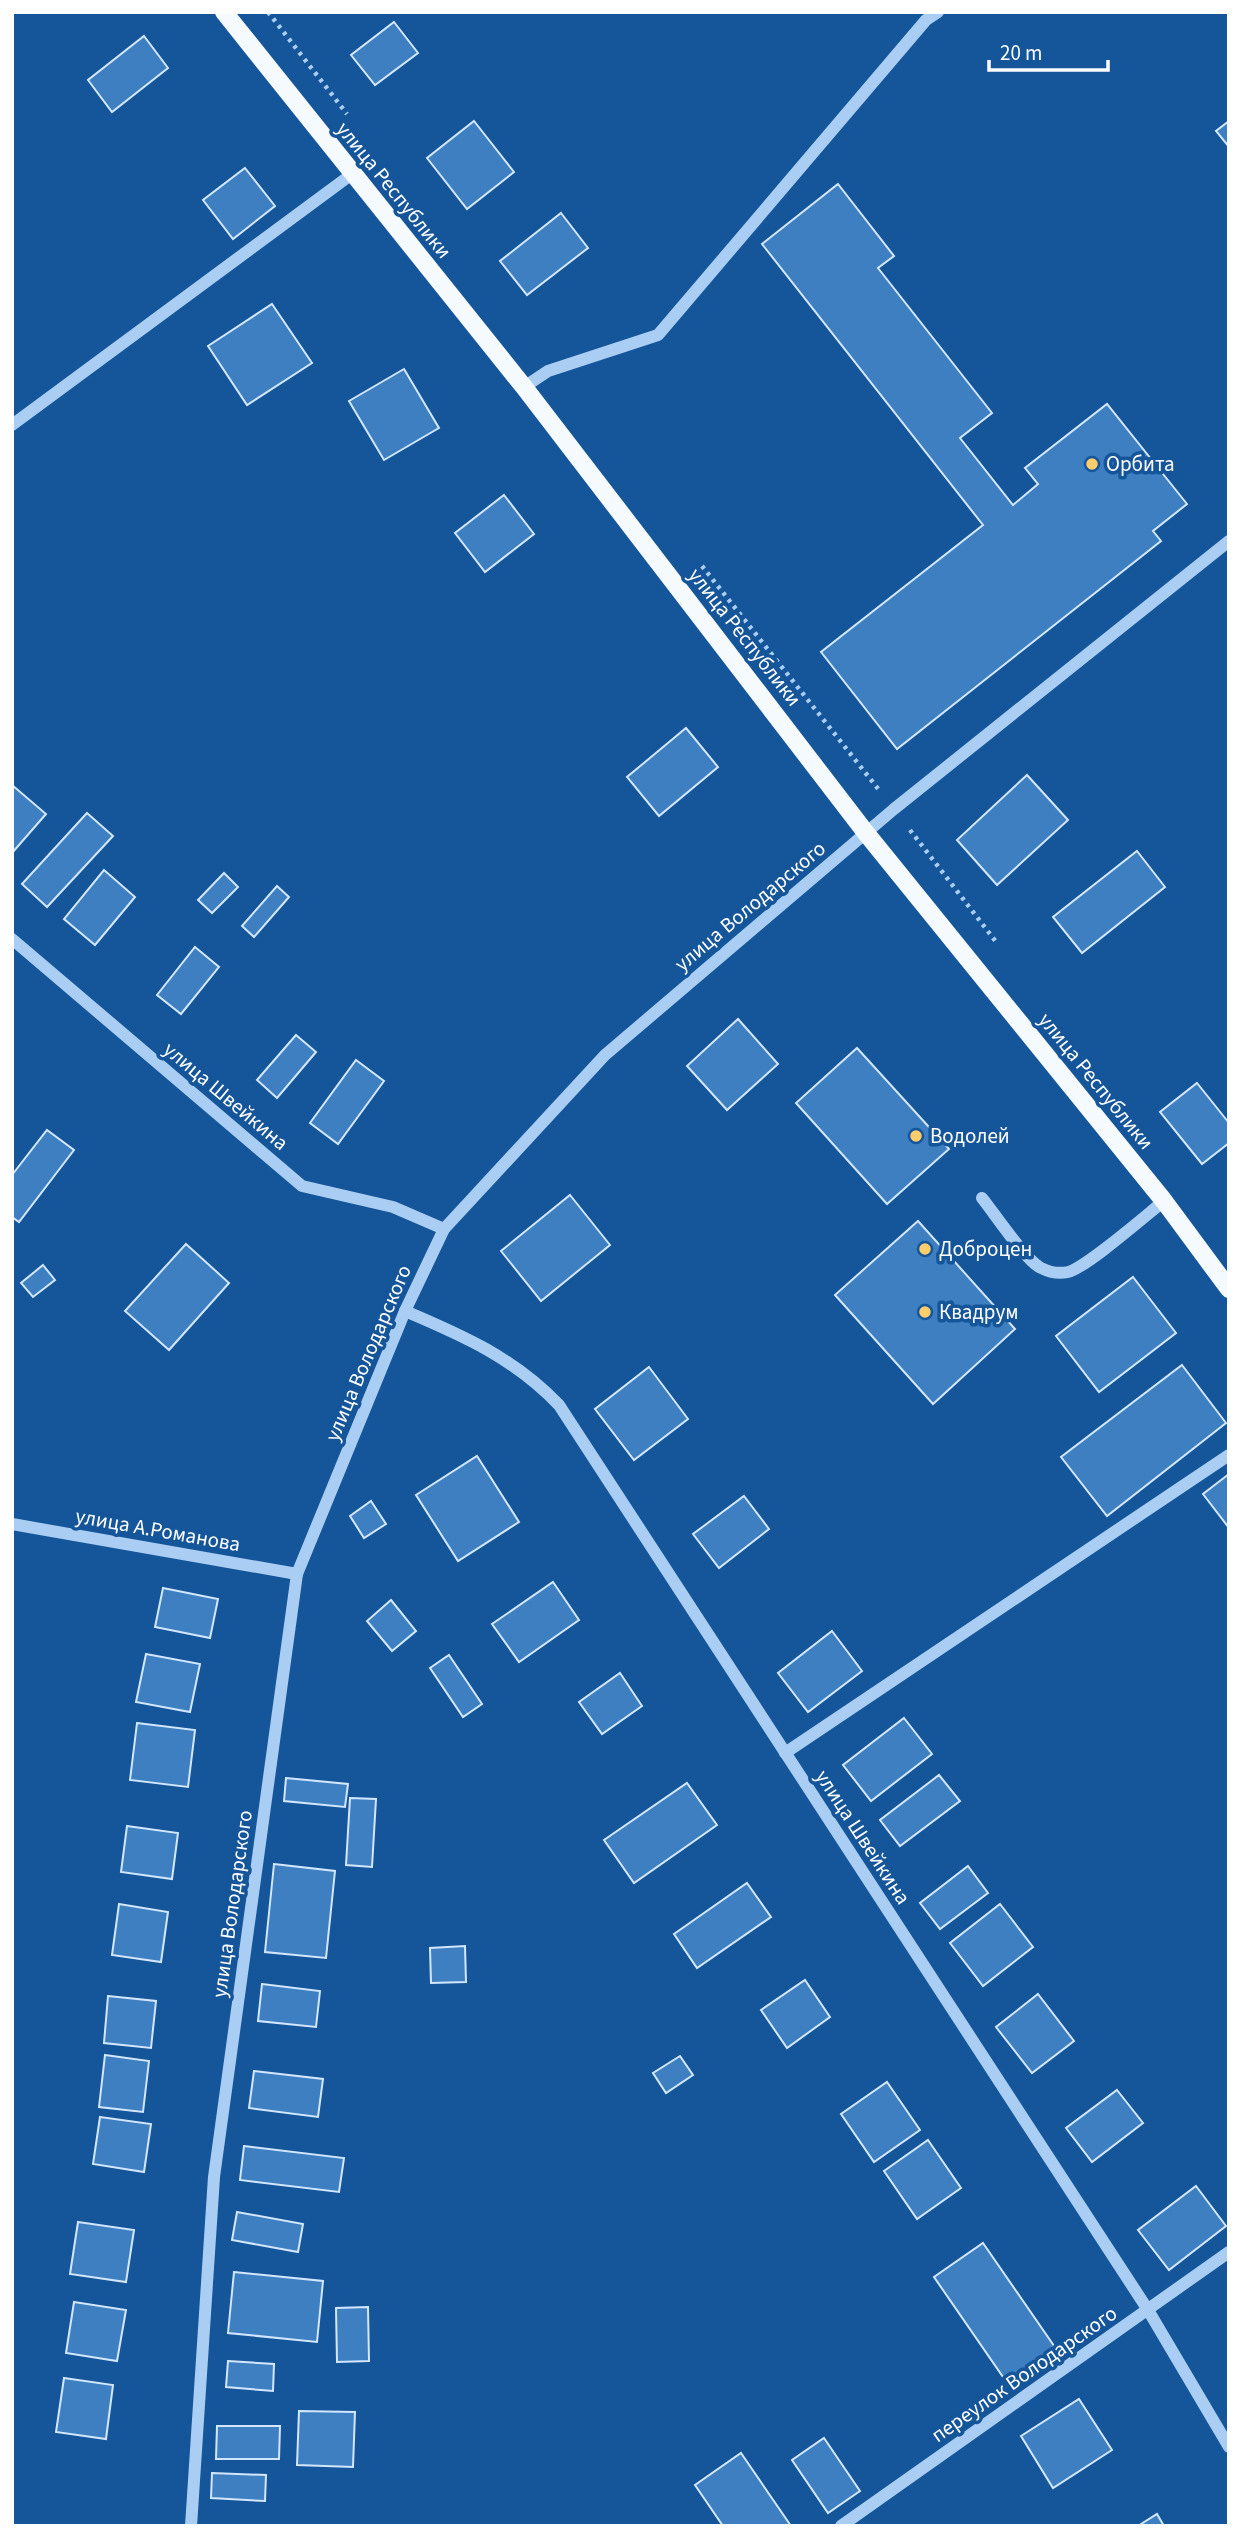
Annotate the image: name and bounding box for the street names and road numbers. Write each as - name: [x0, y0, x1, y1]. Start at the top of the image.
- street label: улица Республики: [329, 115, 459, 265]
- street label: улица Республики: [681, 561, 809, 713]
- street label: улица Володарского: [668, 834, 832, 978]
- street label: улица Республики: [1031, 1006, 1161, 1156]
- street label: улица Швейкина: [157, 1035, 295, 1157]
- street label: улица Володарского: [317, 1260, 419, 1446]
- street label: улица А.Романова: [73, 1501, 243, 1559]
- street label: улица Швейкина: [808, 1764, 918, 1910]
- street label: улица Володарского: [204, 1808, 260, 2000]
- street label: переулок Володарского: [925, 2298, 1123, 2450]

